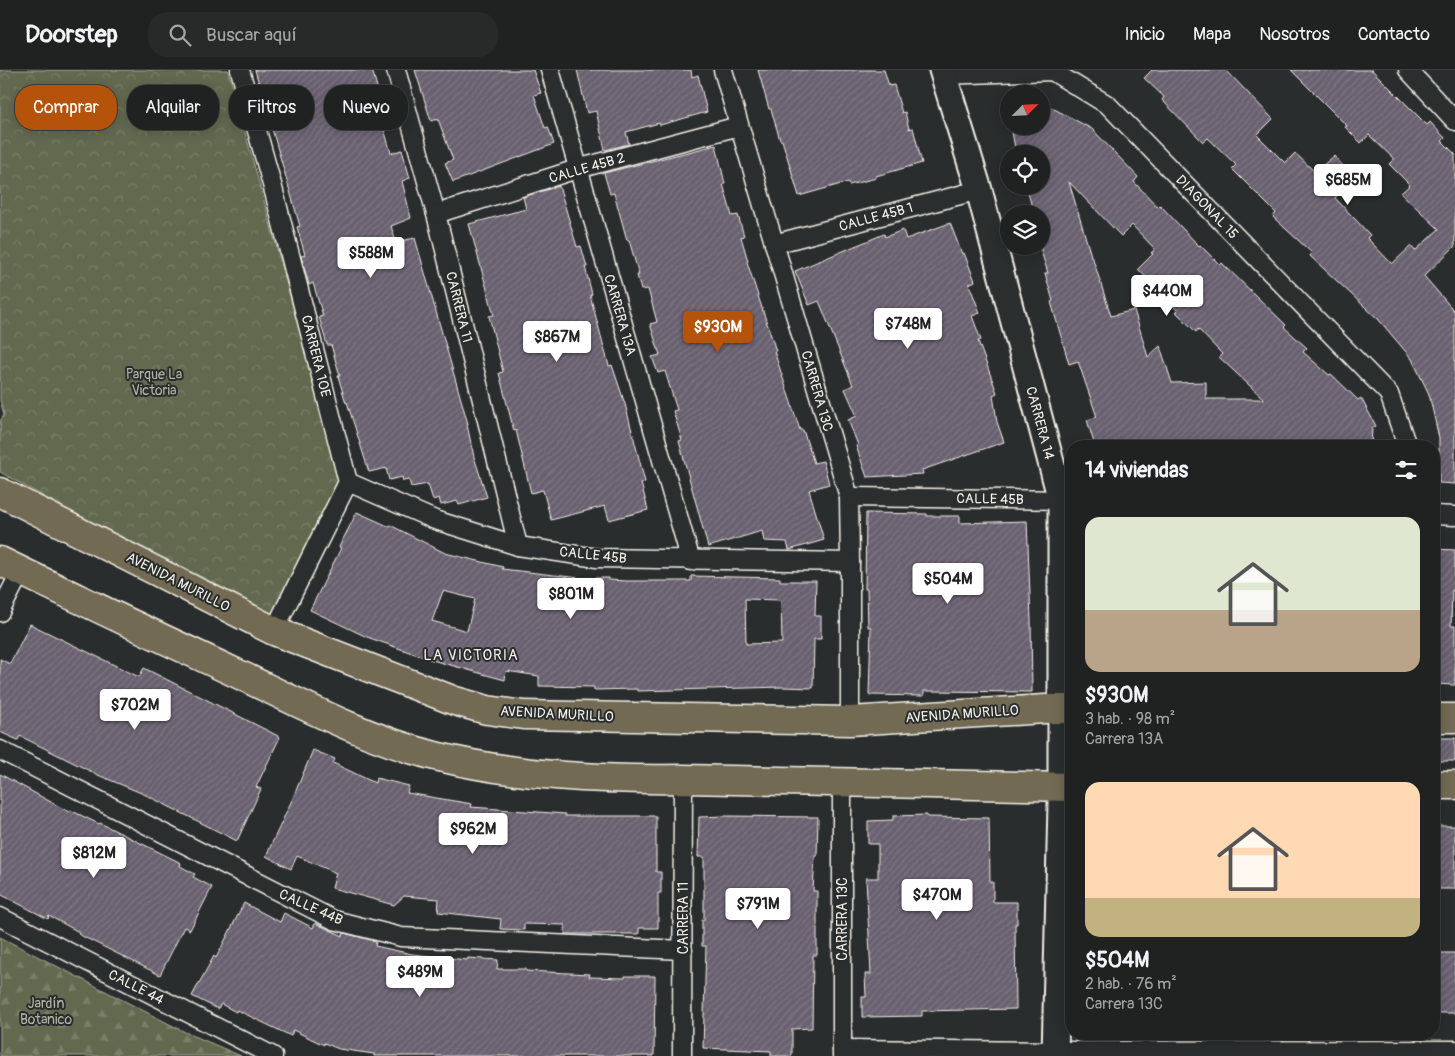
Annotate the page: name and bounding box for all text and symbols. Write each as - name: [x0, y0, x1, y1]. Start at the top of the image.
- search box: [148, 12, 498, 57]
- text: Doorstep: [25, 20, 118, 49]
- icon: search: [166, 21, 194, 49]
- text: Buscar aquí: [206, 23, 297, 47]
- text: Inicio: [1124, 23, 1165, 46]
- text: Mapa: [1193, 23, 1231, 46]
- text: Nosotros: [1259, 23, 1330, 46]
- text: Contacto: [1358, 23, 1430, 46]
- chip: Comprar: [15, 85, 117, 130]
- chip: Alquilar: [127, 85, 219, 130]
- chip: Filtros: [229, 85, 314, 130]
- chip: Nuevo: [324, 85, 408, 130]
- north arrow: [1000, 85, 1050, 135]
- map controls: [1000, 85, 1050, 255]
- button: locate: [1000, 145, 1050, 195]
- street label: CALLE 45B 2: [547, 149, 627, 187]
- pin: $685M: [1313, 164, 1383, 206]
- text: $685M: [1325, 170, 1371, 190]
- street label: DIAGONAL 15: [1172, 171, 1242, 243]
- street label: CALLE 45B 1: [837, 199, 915, 235]
- button: layers: [1000, 205, 1050, 255]
- pin: $588M: [336, 236, 406, 279]
- text: $588M: [349, 243, 394, 263]
- street label: CARRERA 11: [442, 270, 476, 344]
- street label: CARRERA 13A: [600, 272, 640, 358]
- pin: $440M: [1132, 274, 1202, 317]
- text: $440M: [1142, 281, 1192, 301]
- pin: $748M: [873, 308, 943, 350]
- pin: $930M: [683, 310, 753, 353]
- street label: CARRERA 10E: [298, 313, 334, 399]
- text: $748M: [885, 314, 931, 334]
- text: $930M: [694, 317, 742, 337]
- pin: $867M: [522, 320, 592, 363]
- text: $867M: [534, 327, 580, 347]
- street label: CARRERA 13C: [797, 349, 837, 434]
- park label: Parque La Victoria: [126, 366, 182, 399]
- street label: CARRERA 14: [1022, 385, 1058, 461]
- icon: filters: [1392, 456, 1420, 484]
- text: 14 viviendas: [1085, 457, 1188, 484]
- street label: CALLE 45B: [956, 490, 1024, 508]
- street label: CALLE 45B: [559, 543, 628, 567]
- street label: AVENIDA MURILLO: [124, 549, 233, 615]
- icon: home: [1208, 549, 1298, 639]
- pin: $504M: [913, 562, 983, 605]
- text: $504M: [923, 569, 973, 589]
- pin: $801M: [536, 578, 606, 620]
- text: $801M: [548, 584, 594, 604]
- district label: LA VICTORIA: [423, 646, 519, 665]
- text: $930M: [1085, 682, 1148, 709]
- pin: $702M: [100, 688, 170, 731]
- text: $702M: [111, 695, 159, 715]
- street label: AVENIDA MURILLO: [905, 702, 1019, 726]
- street label: AVENIDA MURILLO: [500, 703, 614, 725]
- text: 3 hab. · 98 m²: [1085, 709, 1175, 729]
- text: Carrera 13A: [1085, 729, 1164, 749]
- pin: $962M: [438, 812, 508, 855]
- icon: home: [1208, 814, 1298, 904]
- text: $962M: [450, 819, 496, 839]
- pin: $812M: [59, 836, 129, 879]
- text: $812M: [72, 843, 116, 863]
- street label: CARRERA 13C: [834, 877, 851, 961]
- pin: $470M: [902, 878, 972, 921]
- street label: CARRERA 11: [675, 882, 692, 954]
- street label: CALLE 44B: [276, 885, 346, 929]
- text: $470M: [913, 885, 961, 905]
- pin: $791M: [723, 888, 793, 930]
- text: $791M: [736, 894, 780, 914]
- text: $504M: [1085, 947, 1149, 974]
- pin: $489M: [385, 956, 455, 998]
- text: $489M: [397, 962, 443, 982]
- street label: CALLE 44: [105, 966, 167, 1008]
- text: 2 hab. · 76 m²: [1085, 974, 1177, 994]
- text: Carrera 13C: [1085, 994, 1163, 1014]
- park label: Jardín Botanico: [20, 995, 73, 1028]

